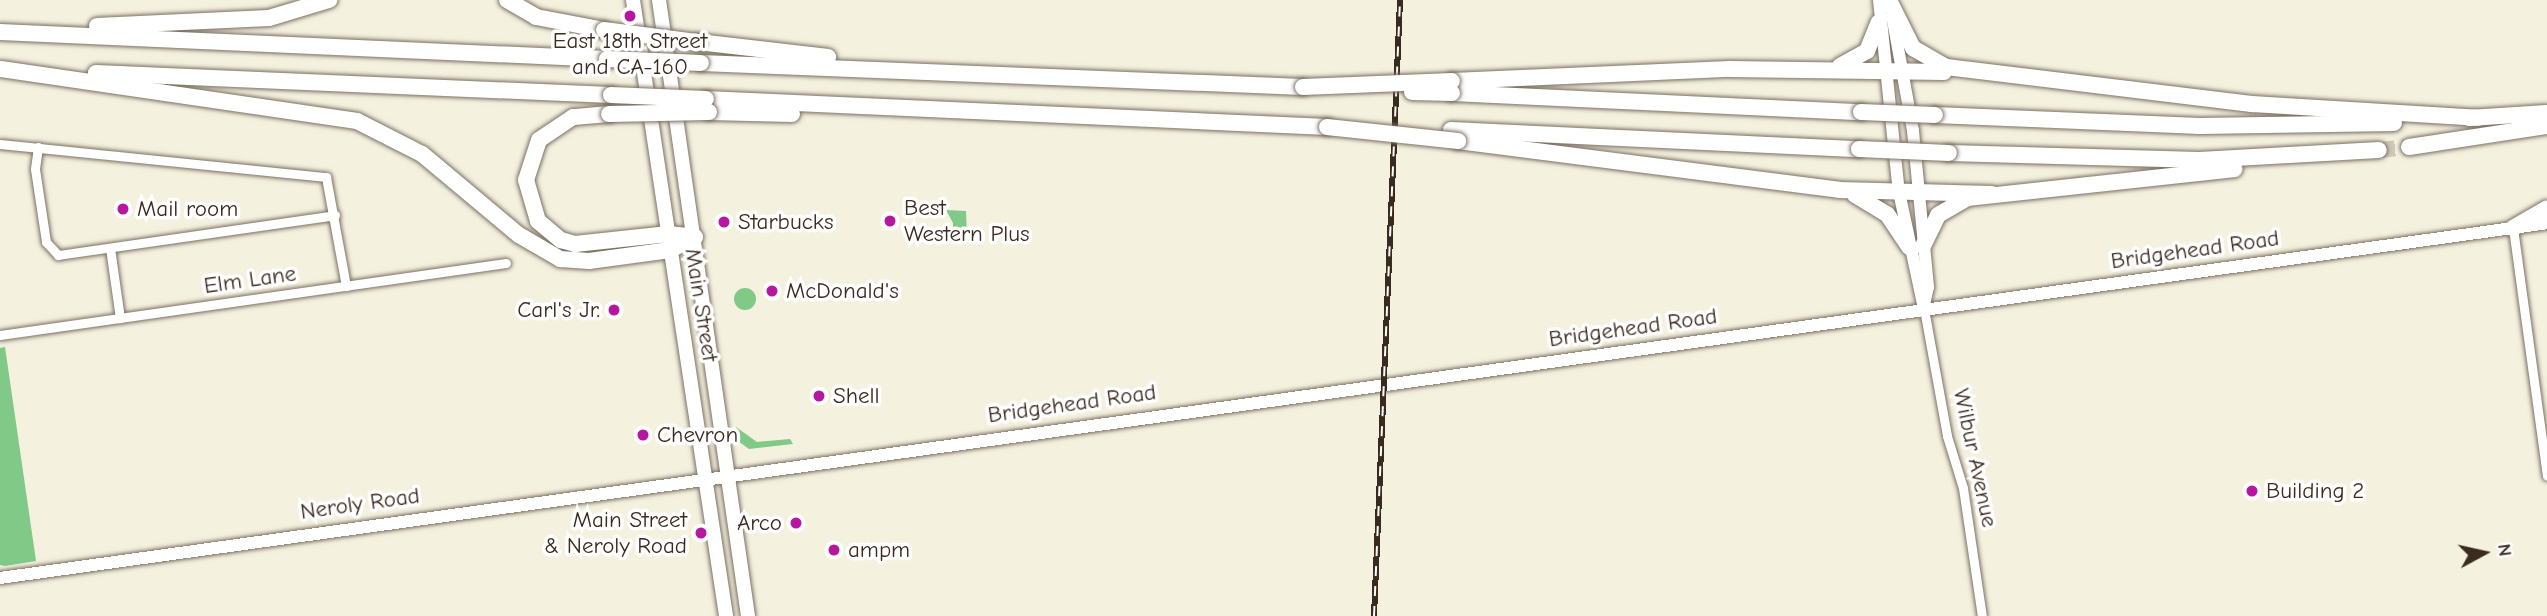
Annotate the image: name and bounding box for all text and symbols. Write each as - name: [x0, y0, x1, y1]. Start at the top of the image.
- marker: East 18th Street and CA-160: [622, 8, 638, 24]
- place label: East 18th Street and CA-160: [553, 27, 707, 81]
- place label: Best Western Plus: [904, 194, 1030, 248]
- place label: Mail room: [137, 195, 238, 223]
- marker: Mail room: [115, 201, 131, 217]
- place label: Starbucks: [738, 208, 833, 236]
- marker: Best Western Plus: [882, 213, 898, 229]
- marker: Starbucks: [716, 214, 732, 230]
- street label: Bridgehead Road: [2109, 225, 2281, 275]
- street label: Main Street: [678, 246, 724, 364]
- street label: Elm Lane: [202, 260, 298, 300]
- place label: McDonald's: [786, 277, 899, 305]
- marker: McDonald's: [764, 283, 780, 299]
- place label: Carl's Jr.: [517, 296, 600, 324]
- marker: Carl's Jr.: [606, 302, 622, 318]
- street label: Bridgehead Road: [1547, 303, 1719, 353]
- street label: Bridgehead Road: [986, 379, 1158, 429]
- place label: Shell: [833, 382, 880, 410]
- street label: Wilbur Avenue: [1947, 386, 2003, 530]
- marker: Shell: [811, 388, 827, 404]
- place label: Chevron: [657, 421, 738, 449]
- marker: Chevron: [635, 427, 651, 443]
- place label: Building 2: [2266, 477, 2364, 505]
- street label: Neroly Road: [299, 482, 421, 526]
- marker: Building 2: [2244, 483, 2260, 499]
- place label: Main Street & Neroly Road: [544, 506, 687, 560]
- place label: Arco: [737, 509, 782, 537]
- marker: Arco: [788, 515, 804, 531]
- north arrow: [2449, 518, 2519, 588]
- marker: Main Street & Neroly Road: [693, 525, 709, 541]
- place label: ampm: [848, 536, 910, 564]
- marker: ampm: [826, 542, 842, 558]
- text: N: [2493, 542, 2517, 558]

